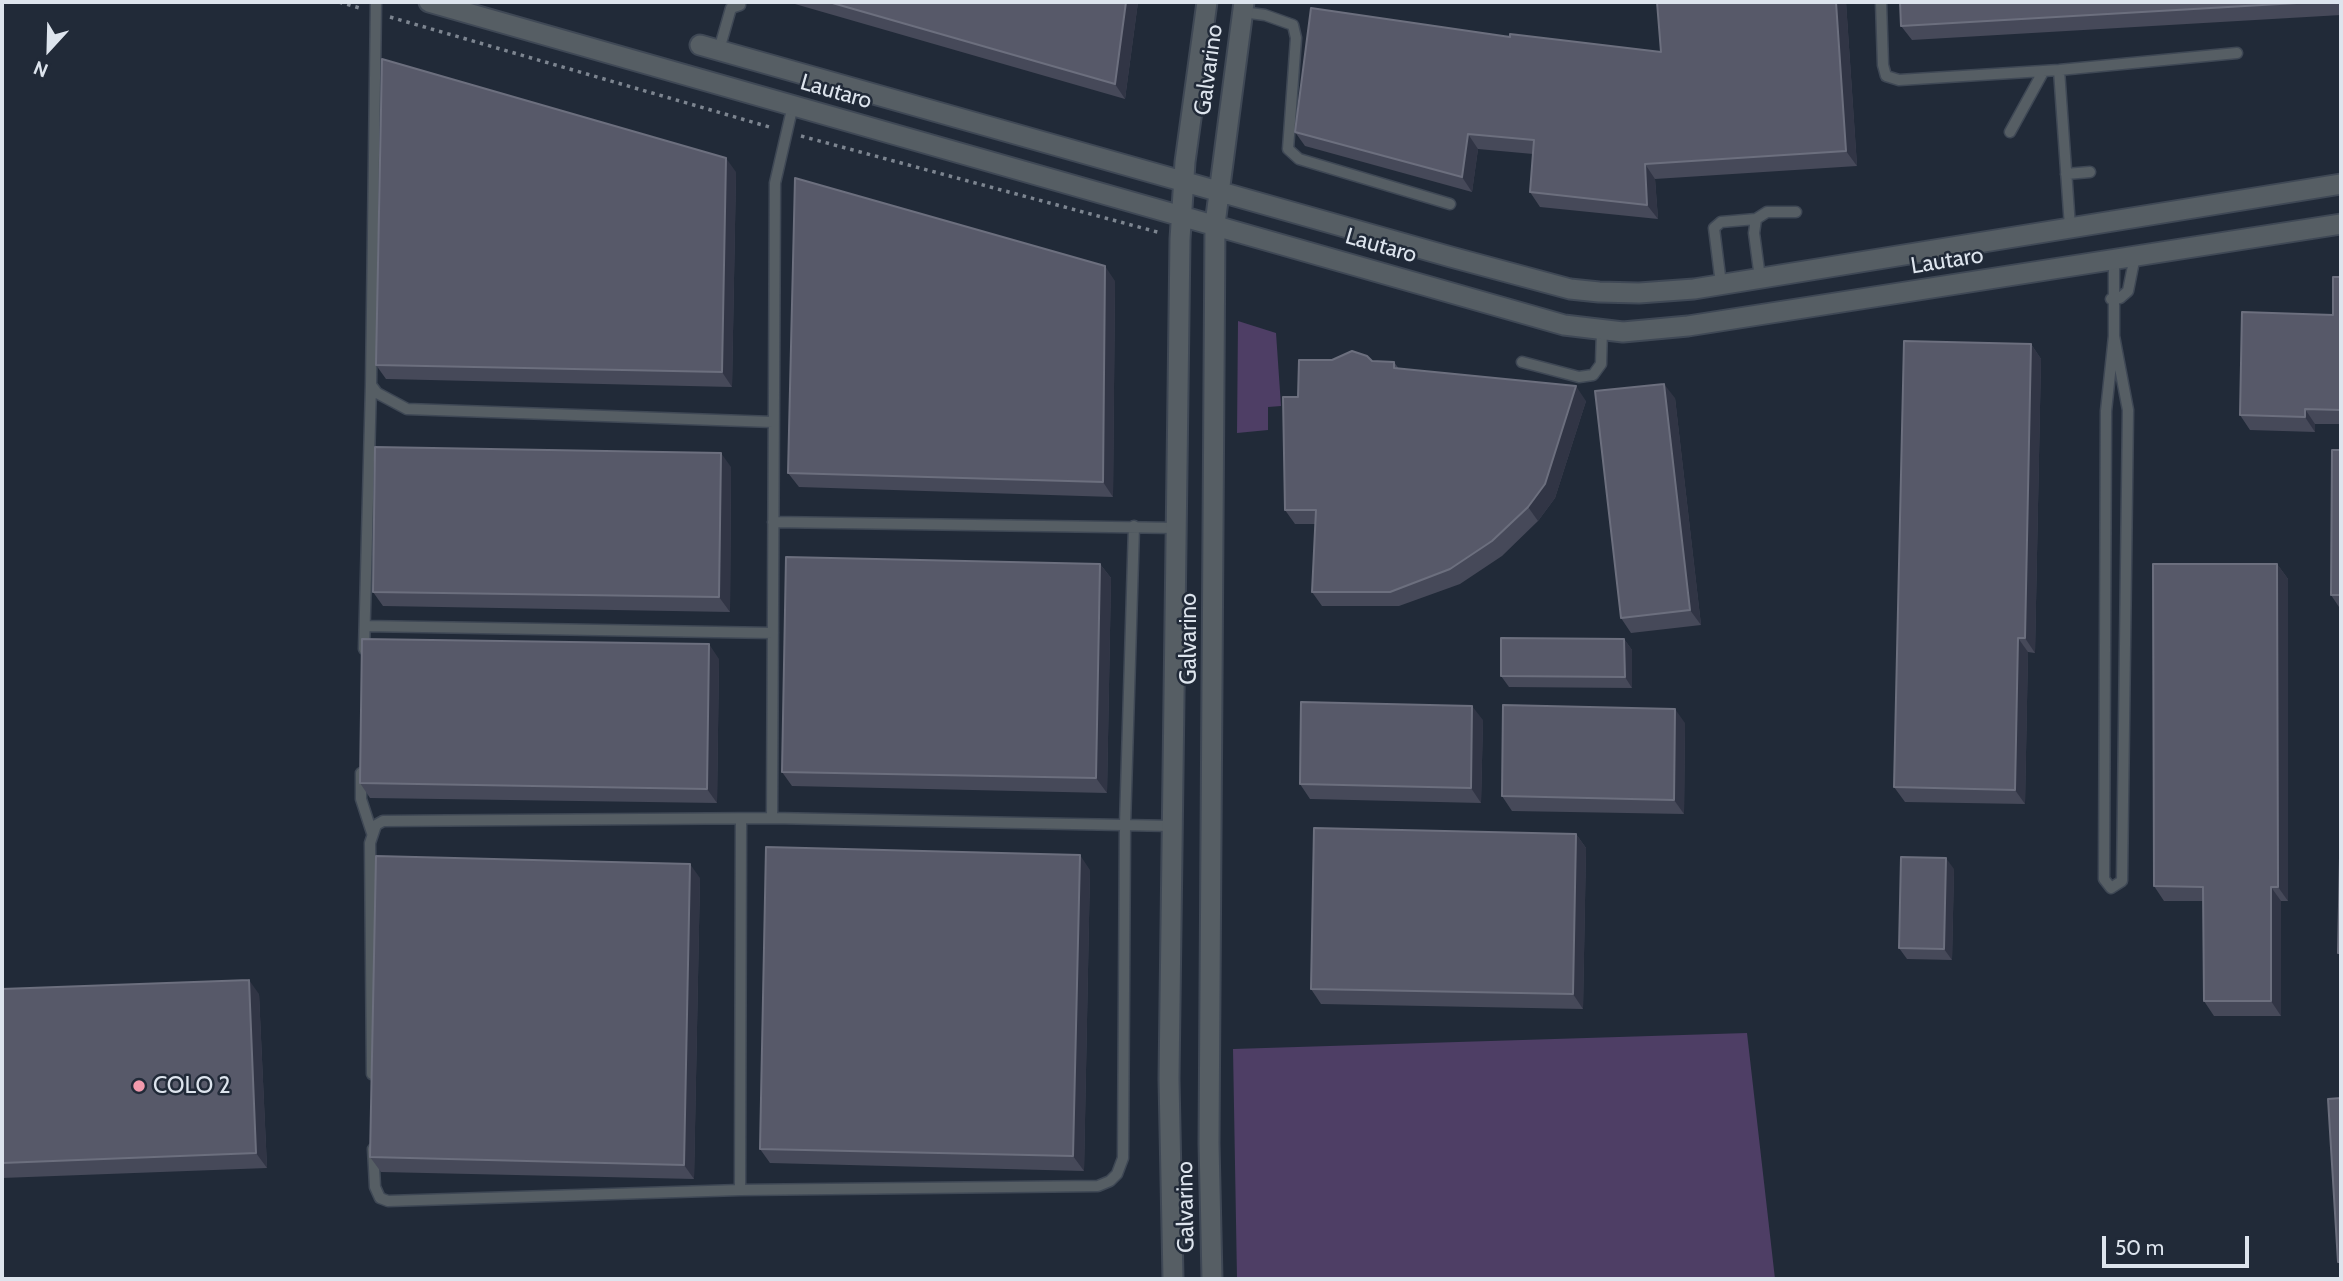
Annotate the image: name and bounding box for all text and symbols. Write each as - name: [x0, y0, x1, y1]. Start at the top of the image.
- north arrow: [14, 14, 84, 84]
- street label: Galvarino: [1189, 23, 1229, 117]
- text: N: [30, 56, 51, 82]
- street label: Lautaro: [797, 69, 875, 115]
- street label: Lautaro: [1342, 223, 1420, 269]
- street label: Lautaro: [1909, 242, 1985, 280]
- street label: Galvarino: [1175, 593, 1203, 685]
- place label: COLO 2: [153, 1072, 230, 1100]
- marker: COLO 2: [131, 1078, 147, 1094]
- street label: Galvarino: [1171, 1161, 1201, 1253]
- scale bar: [2105, 1222, 2252, 1266]
- text: 50 m: [2115, 1235, 2164, 1260]

